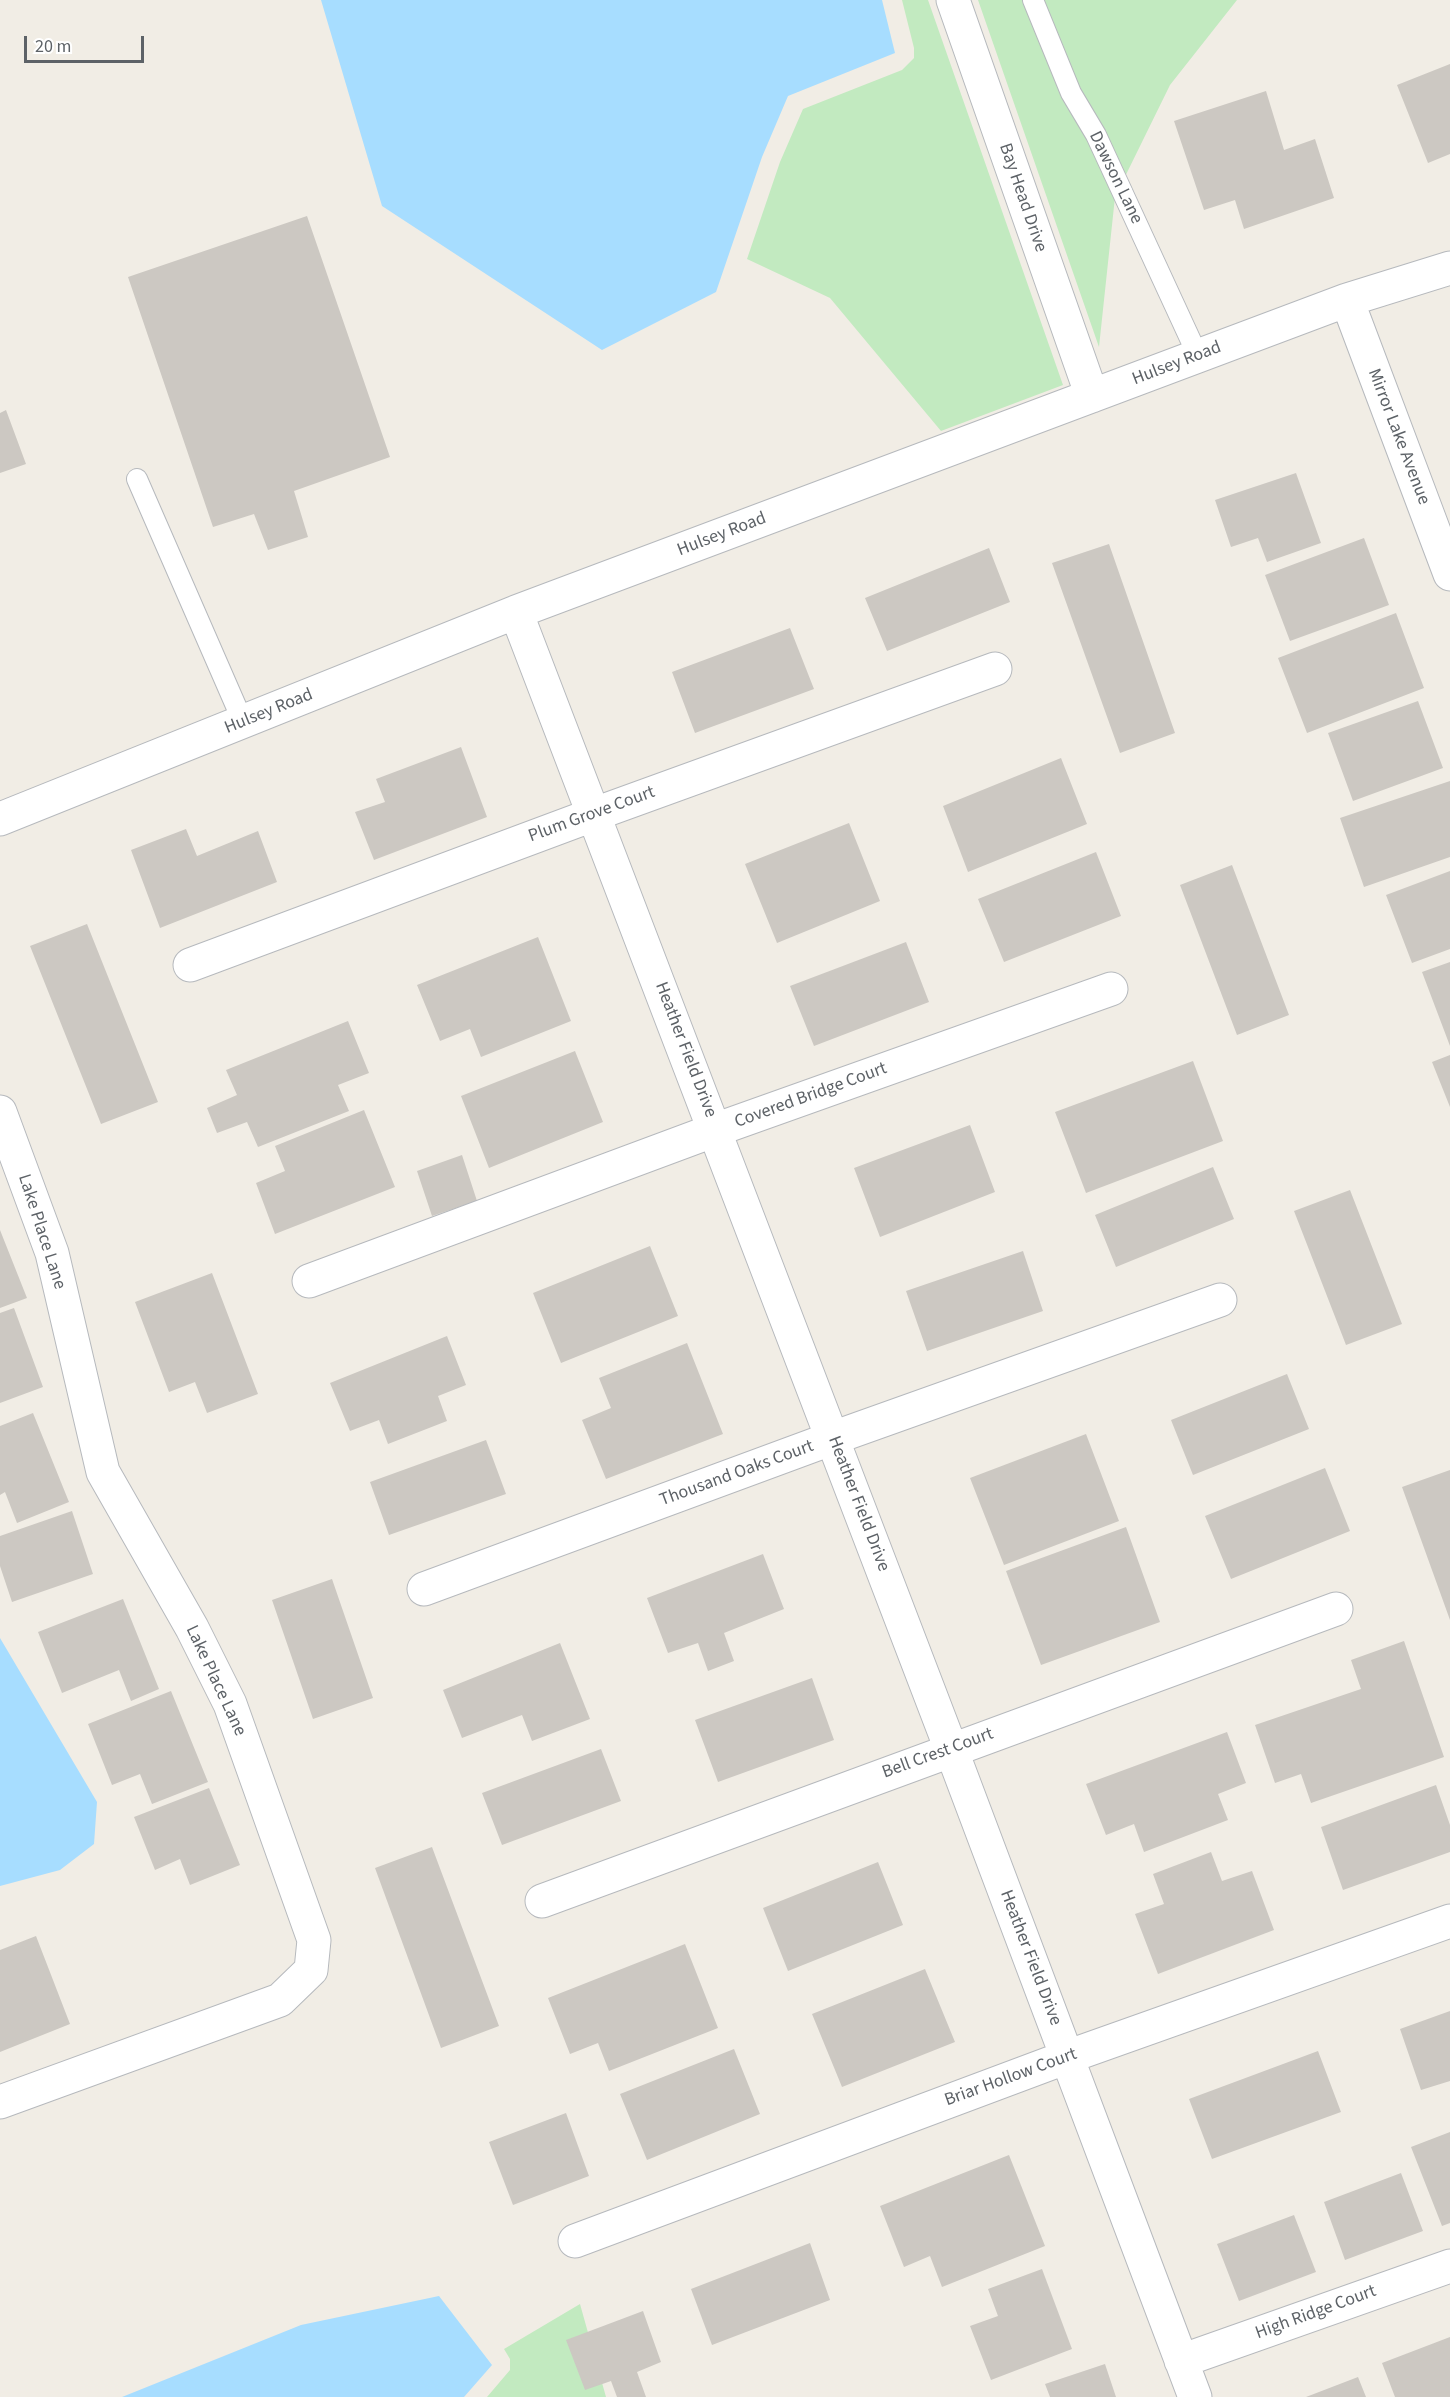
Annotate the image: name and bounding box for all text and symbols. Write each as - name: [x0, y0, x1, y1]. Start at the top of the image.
- scale bar: [27, 24, 147, 62]
- text: 20 m: [35, 34, 71, 59]
- street label: Dawson Lane: [1083, 128, 1147, 228]
- street label: Bay Head Drive: [993, 141, 1051, 255]
- street label: Hulsey Road: [1130, 337, 1224, 391]
- street label: Mirror Lake Avenue: [1362, 366, 1434, 508]
- street label: Hulsey Road: [675, 508, 769, 562]
- street label: Hulsey Road: [222, 685, 316, 739]
- street label: Plum Grove Court: [526, 782, 658, 848]
- street label: Heather Field Drive: [649, 979, 721, 1121]
- street label: Covered Bridge Court: [732, 1058, 890, 1134]
- street label: Lake Place Lane: [12, 1172, 70, 1292]
- street label: Heather Field Drive: [822, 1433, 894, 1575]
- street label: Thousand Oaks Court: [657, 1436, 817, 1512]
- street label: Lake Place Lane: [180, 1622, 250, 1740]
- street label: Bell Crest Court: [880, 1724, 996, 1784]
- street label: Heather Field Drive: [994, 1887, 1066, 2029]
- street label: Briar Hollow Court: [942, 2044, 1080, 2112]
- street label: High Ridge Court: [1253, 2281, 1379, 2345]

